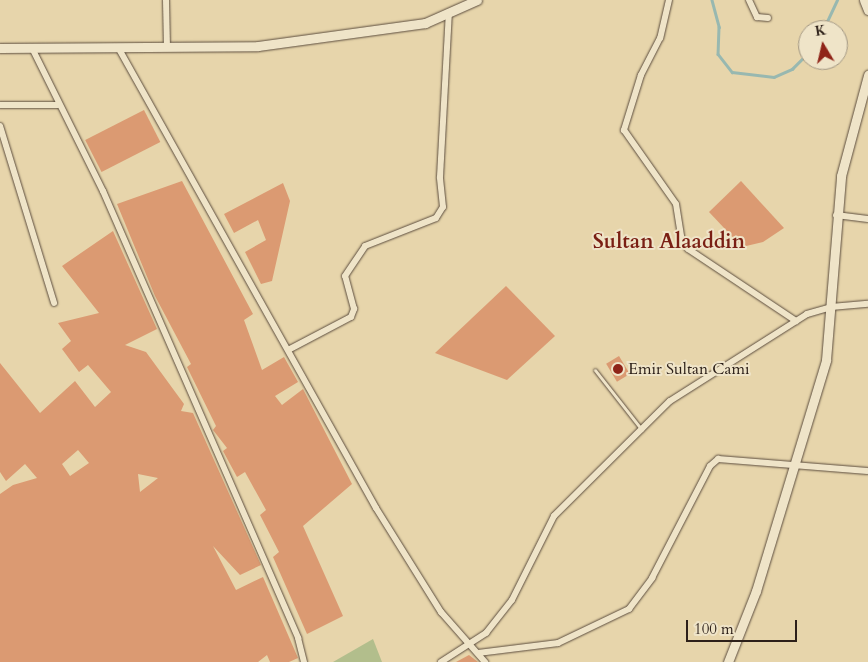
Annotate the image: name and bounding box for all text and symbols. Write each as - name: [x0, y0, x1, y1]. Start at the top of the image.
- north arrow: [798, 20, 848, 70]
- text: K: [814, 20, 828, 41]
- district label: Sultan Alaaddin: [593, 229, 745, 255]
- place label: Emir Sultan Cami: [628, 359, 749, 379]
- marker: Emir Sultan Cami: [612, 363, 624, 375]
- scale bar: [688, 610, 799, 642]
- text: 100 m: [694, 619, 734, 639]

